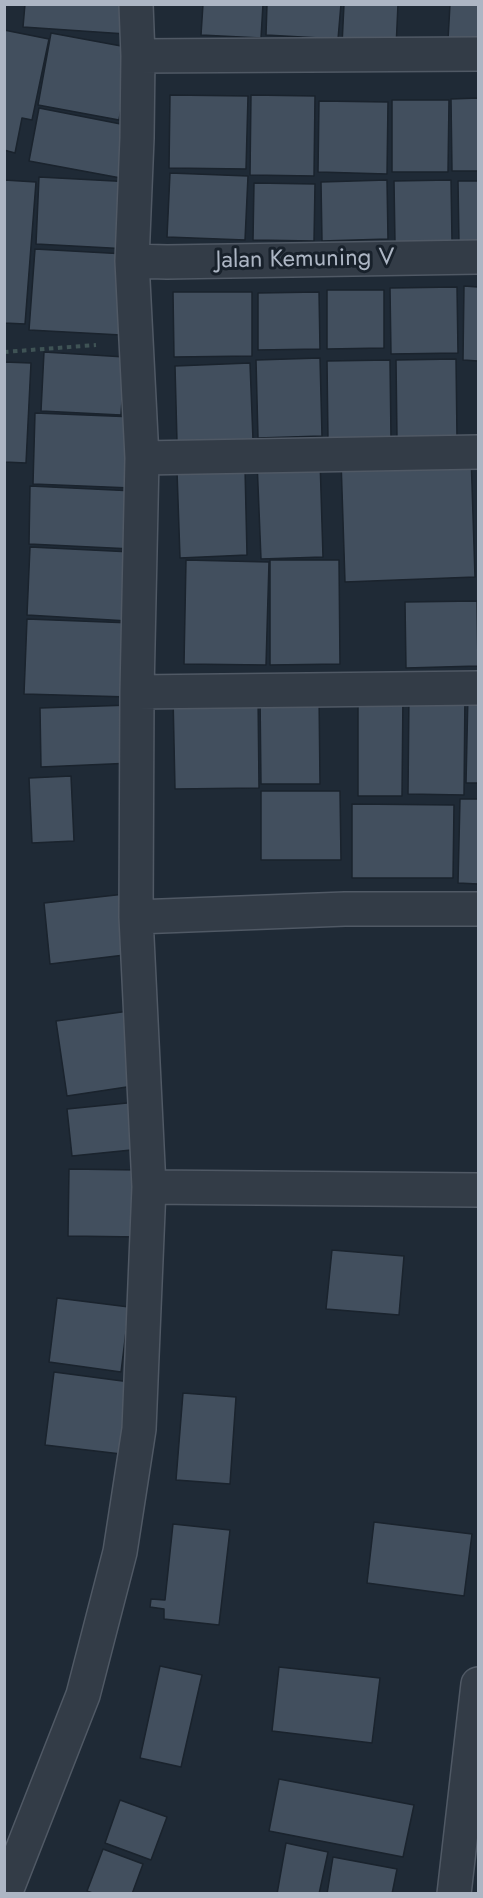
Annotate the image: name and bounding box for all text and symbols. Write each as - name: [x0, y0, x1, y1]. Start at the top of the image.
- street label: Jalan Kemuning V: [215, 244, 395, 276]

